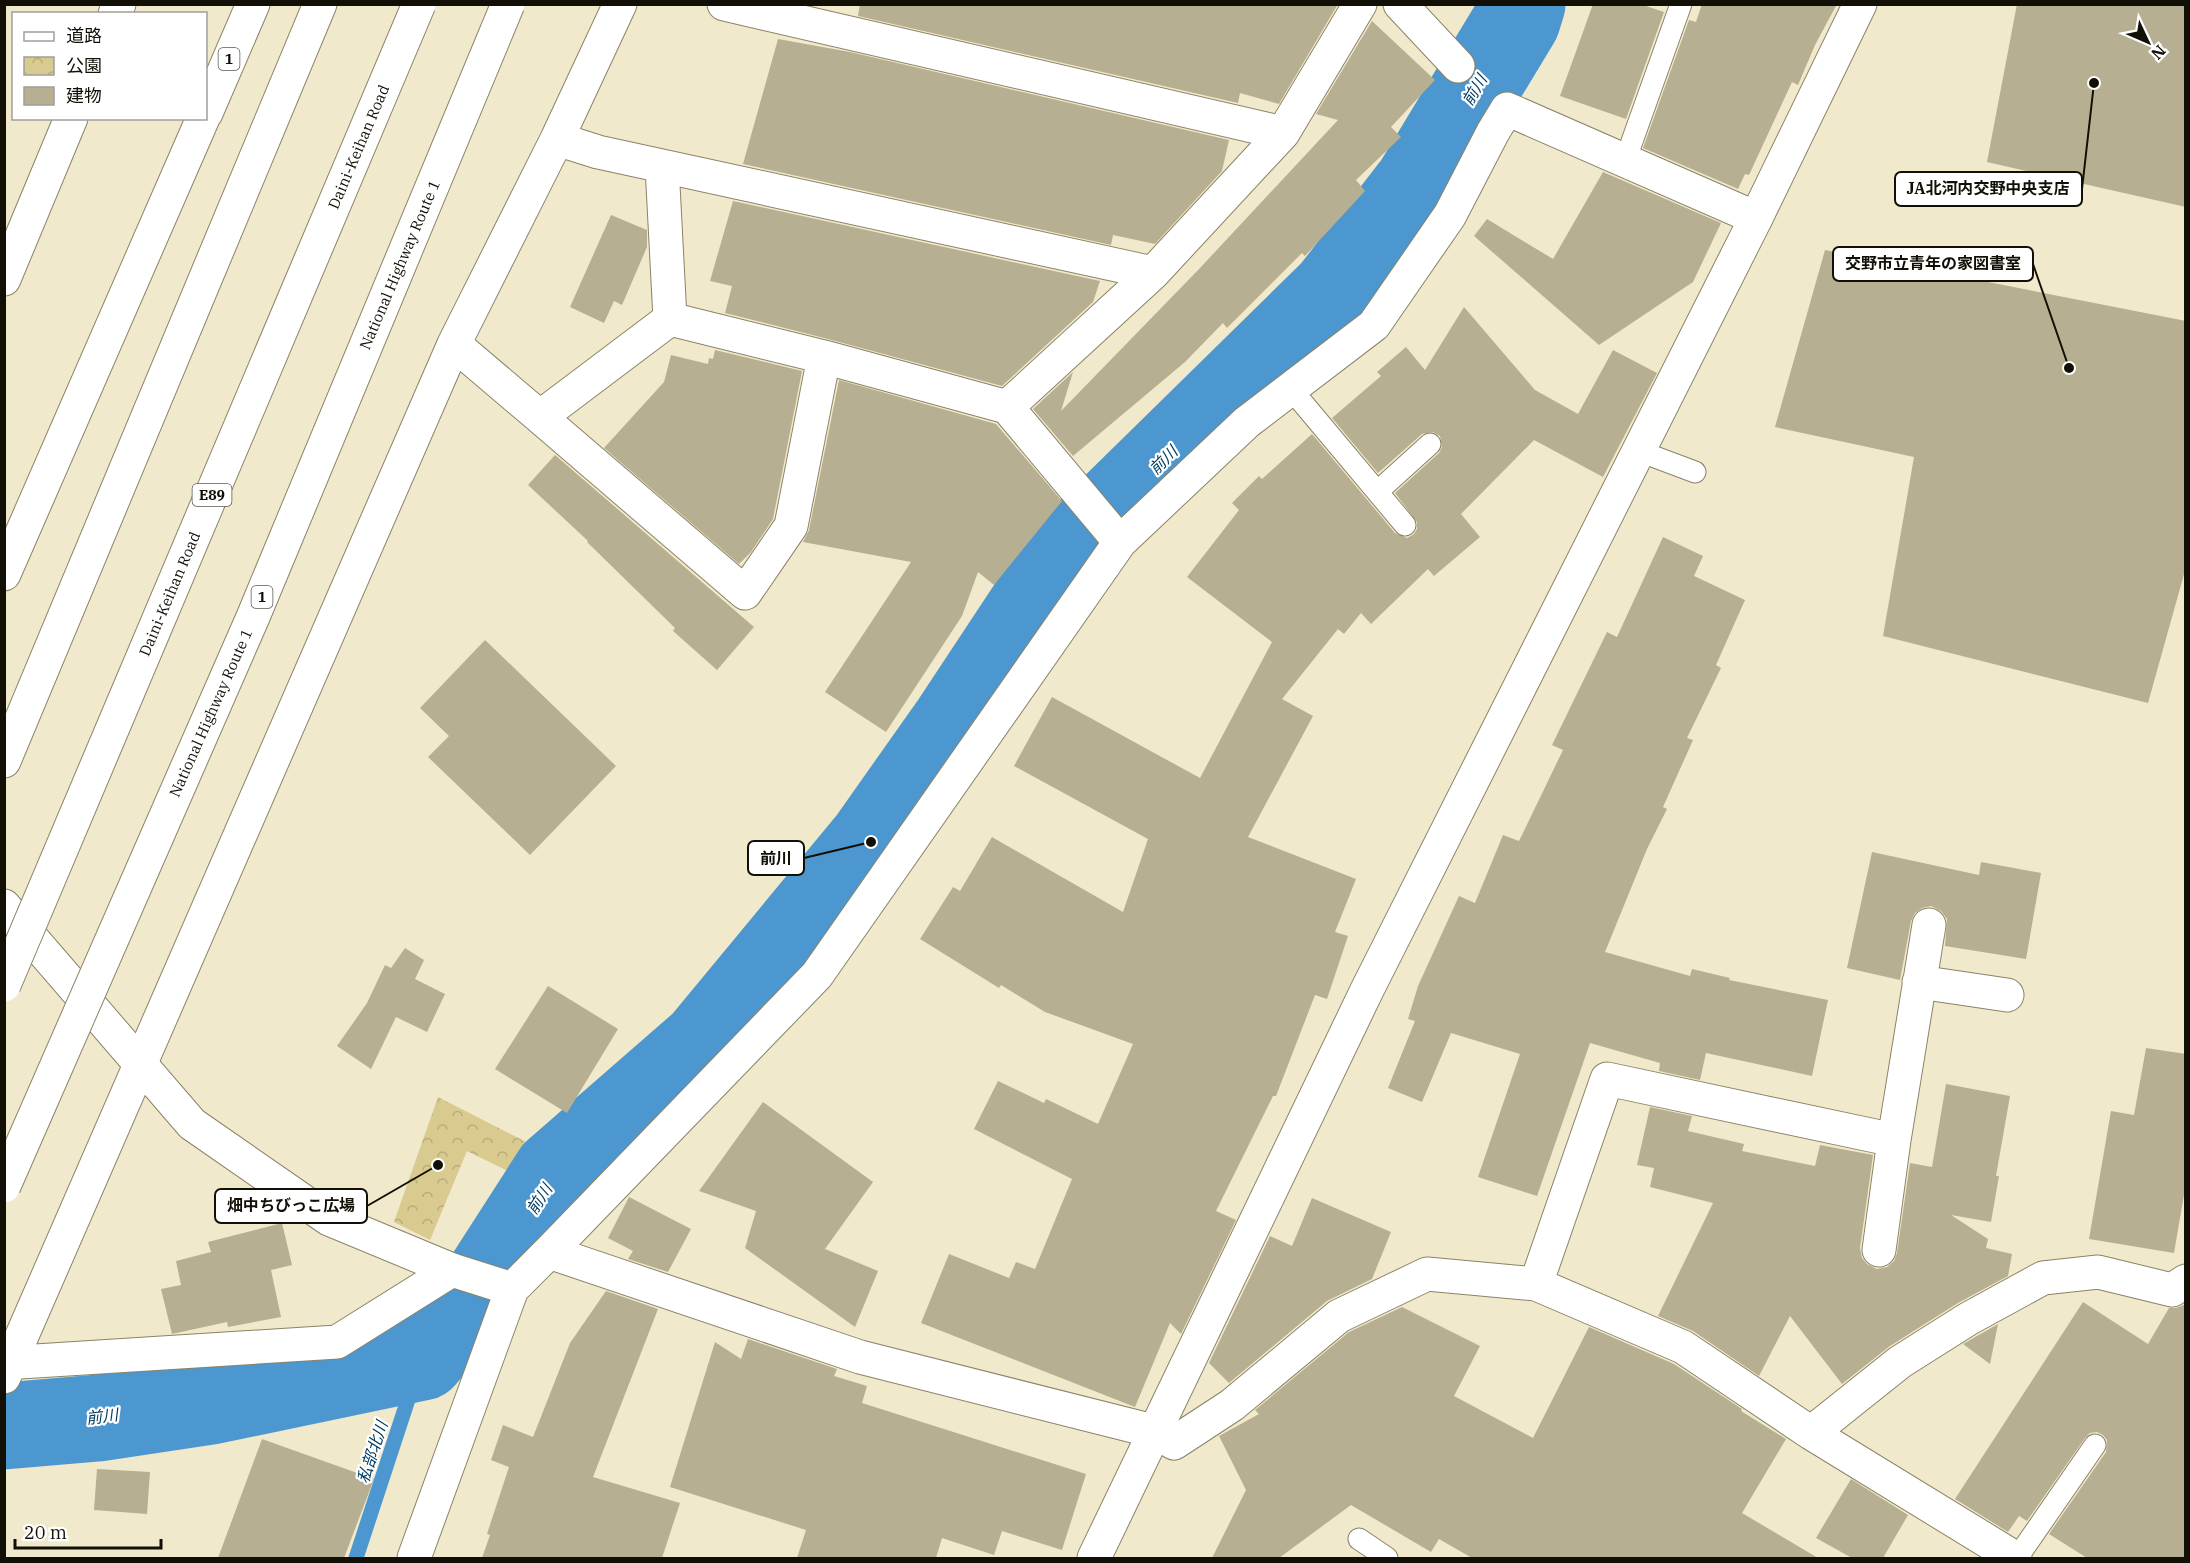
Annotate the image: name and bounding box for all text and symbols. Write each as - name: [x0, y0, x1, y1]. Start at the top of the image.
- legend: [12, 12, 207, 120]
- north arrow: [2118, 12, 2178, 72]
- text: 道路: [66, 24, 102, 47]
- text: N: [2147, 41, 2170, 64]
- road number: 1: [218, 48, 240, 70]
- text: 公園: [66, 54, 102, 77]
- water label: 前川: [1457, 69, 1492, 109]
- street label: Daini-Keihan Road: [324, 82, 393, 212]
- text: 建物: [66, 84, 102, 107]
- callout: JA北河内交野中央支店: [1895, 172, 2082, 206]
- street label: National Highway Route 1: [355, 177, 444, 352]
- text: JA北河内交野中央支店: [1907, 178, 2069, 198]
- callout: 交野市立青年の家図書室: [1833, 247, 2033, 281]
- text: 交野市立青年の家図書室: [1845, 253, 2021, 273]
- water label: 前川: [1145, 440, 1183, 478]
- road number: E89: [192, 484, 232, 506]
- street label: Daini-Keihan Road: [135, 529, 204, 659]
- road number: 1: [252, 586, 272, 608]
- street label: National Highway Route 1: [165, 626, 256, 800]
- callout: 前川: [748, 841, 804, 875]
- text: 前川: [760, 848, 792, 868]
- water label: 前川: [522, 1178, 557, 1218]
- callout: 畑中ちびっこ広場: [215, 1189, 367, 1223]
- text: 畑中ちびっこ広場: [227, 1195, 355, 1215]
- water label: 前川: [85, 1404, 121, 1428]
- water label: 私部北川: [353, 1417, 392, 1486]
- scale bar: [15, 1512, 160, 1550]
- text: 20 m: [24, 1521, 67, 1544]

